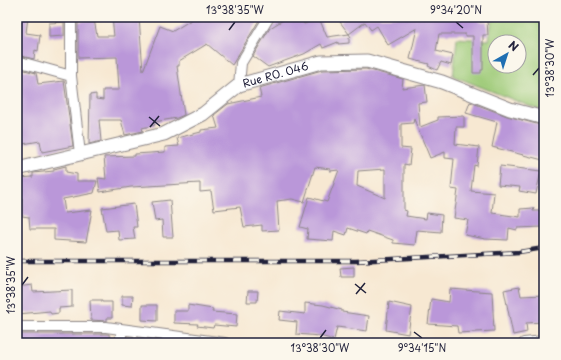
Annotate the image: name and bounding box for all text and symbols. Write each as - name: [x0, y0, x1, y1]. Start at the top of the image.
- text: 13°38'35"W: [206, 2, 265, 17]
- text: 9°34'20"N: [430, 2, 482, 17]
- north arrow: [487, 34, 527, 74]
- text: N: [505, 36, 523, 55]
- text: 13°38'30"W: [542, 38, 557, 97]
- street label: Rue RO. 046: [240, 57, 310, 92]
- text: 13°38'35"W: [3, 255, 18, 314]
- text: 13°38'30"W: [291, 340, 350, 355]
- text: 9°34'15"N: [398, 340, 446, 355]

